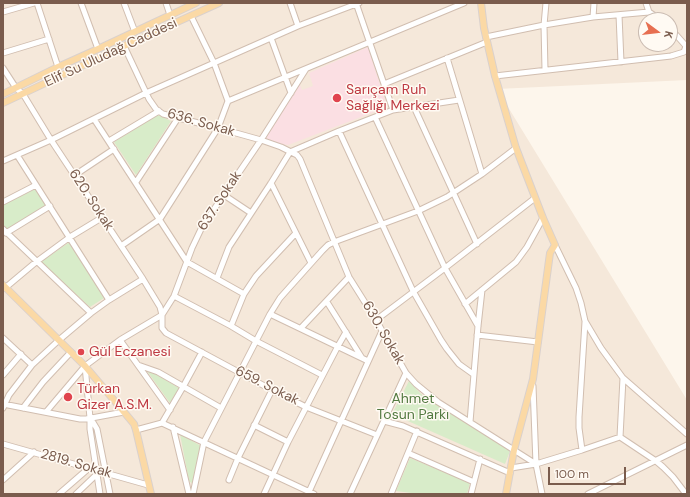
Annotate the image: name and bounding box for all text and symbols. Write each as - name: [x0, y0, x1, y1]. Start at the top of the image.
- north arrow: [638, 12, 678, 52]
- street label: Elif Su Uludağ Caddesi: [42, 15, 180, 91]
- text: K: [661, 30, 676, 40]
- place label: Sarıçam Ruh Sağlığı Merkezi: [346, 82, 440, 114]
- marker: Sarıçam Ruh Sağlığı Merkezi: [331, 92, 343, 104]
- street label: 636. Sokak: [165, 105, 237, 141]
- street label: 620. Sokak: [65, 166, 117, 234]
- street label: 637. Sokak: [194, 168, 246, 234]
- street label: 630. Sokak: [358, 298, 408, 368]
- place label: Gül Eczanesi: [89, 344, 171, 360]
- marker: Gül Eczanesi: [76, 347, 86, 357]
- street label: 659. Sokak: [232, 363, 302, 409]
- place label: Türkan Gizer A.S.M.: [77, 381, 152, 414]
- marker: Türkan Gizer A.S.M.: [62, 391, 74, 403]
- park label: Ahmet Tosun Parkı: [377, 391, 449, 424]
- street label: 2819. Sokak: [38, 446, 114, 482]
- scale bar: [550, 459, 628, 485]
- text: 100 m: [555, 466, 589, 482]

